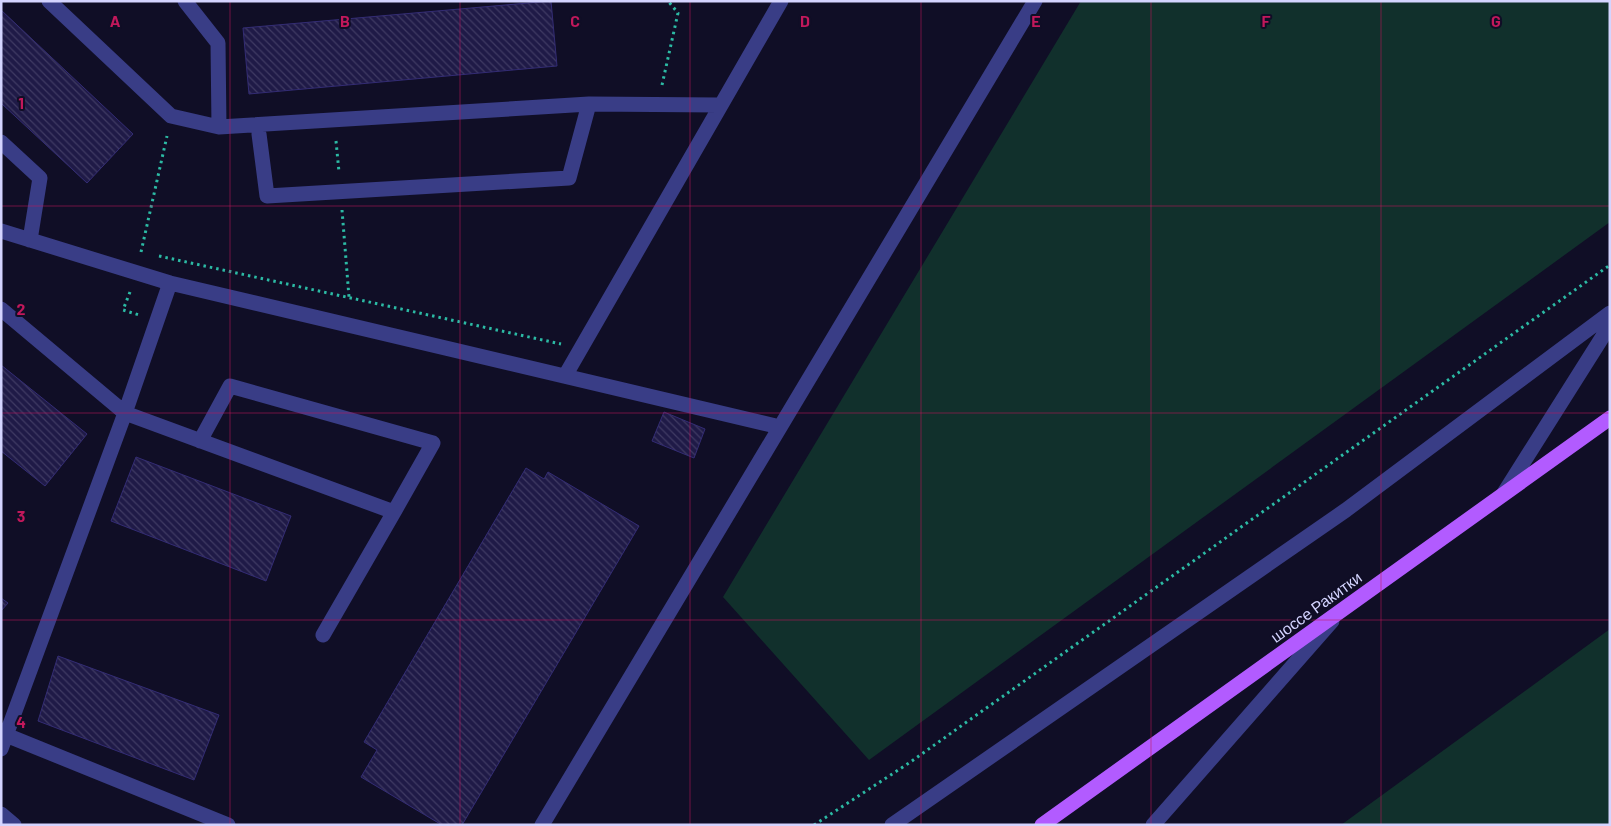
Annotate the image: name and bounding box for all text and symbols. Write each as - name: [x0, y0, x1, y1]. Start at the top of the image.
- text: A: [110, 11, 121, 30]
- text: B: [340, 11, 350, 30]
- text: C: [570, 11, 580, 30]
- text: D: [800, 11, 810, 30]
- text: E: [1031, 11, 1041, 30]
- text: F: [1262, 11, 1271, 30]
- text: G: [1491, 11, 1501, 30]
- text: 1: [18, 93, 24, 112]
- text: 2: [17, 299, 26, 318]
- text: 3: [17, 506, 25, 525]
- street label: шоссе Ракитки: [1266, 567, 1365, 646]
- text: 4: [16, 712, 26, 731]

